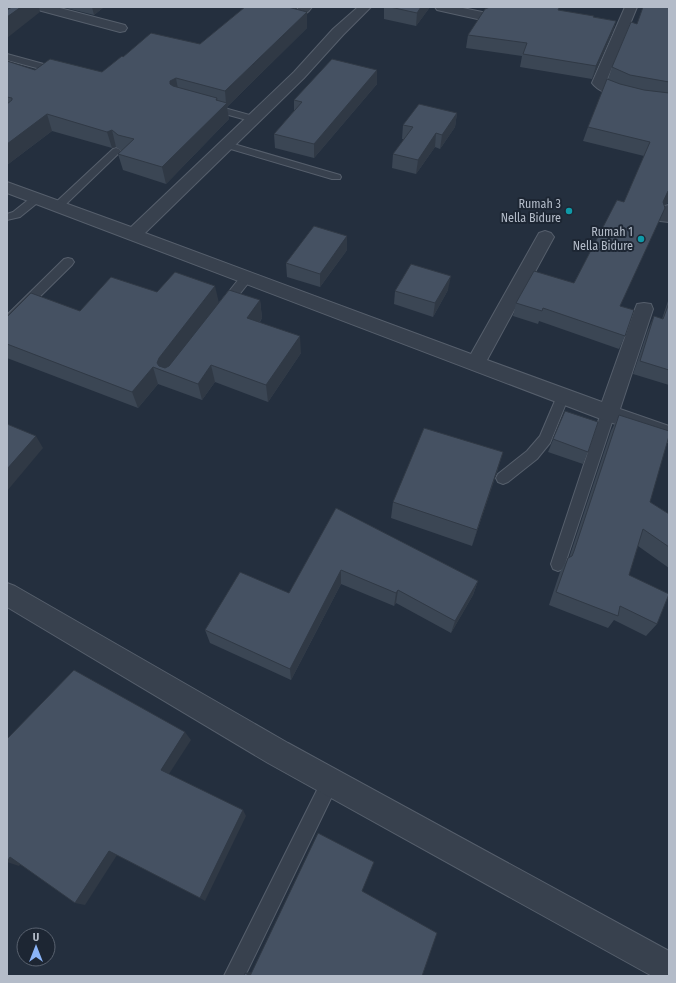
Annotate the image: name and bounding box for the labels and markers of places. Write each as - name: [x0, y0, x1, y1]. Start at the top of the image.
- place label: Rumah 3 Nella Bidure: [501, 197, 561, 225]
- marker: Rumah 3 Nella Bidure: [564, 206, 574, 216]
- place label: Rumah 1 Nella Bidure: [573, 225, 633, 253]
- marker: Rumah 1 Nella Bidure: [636, 234, 646, 244]

